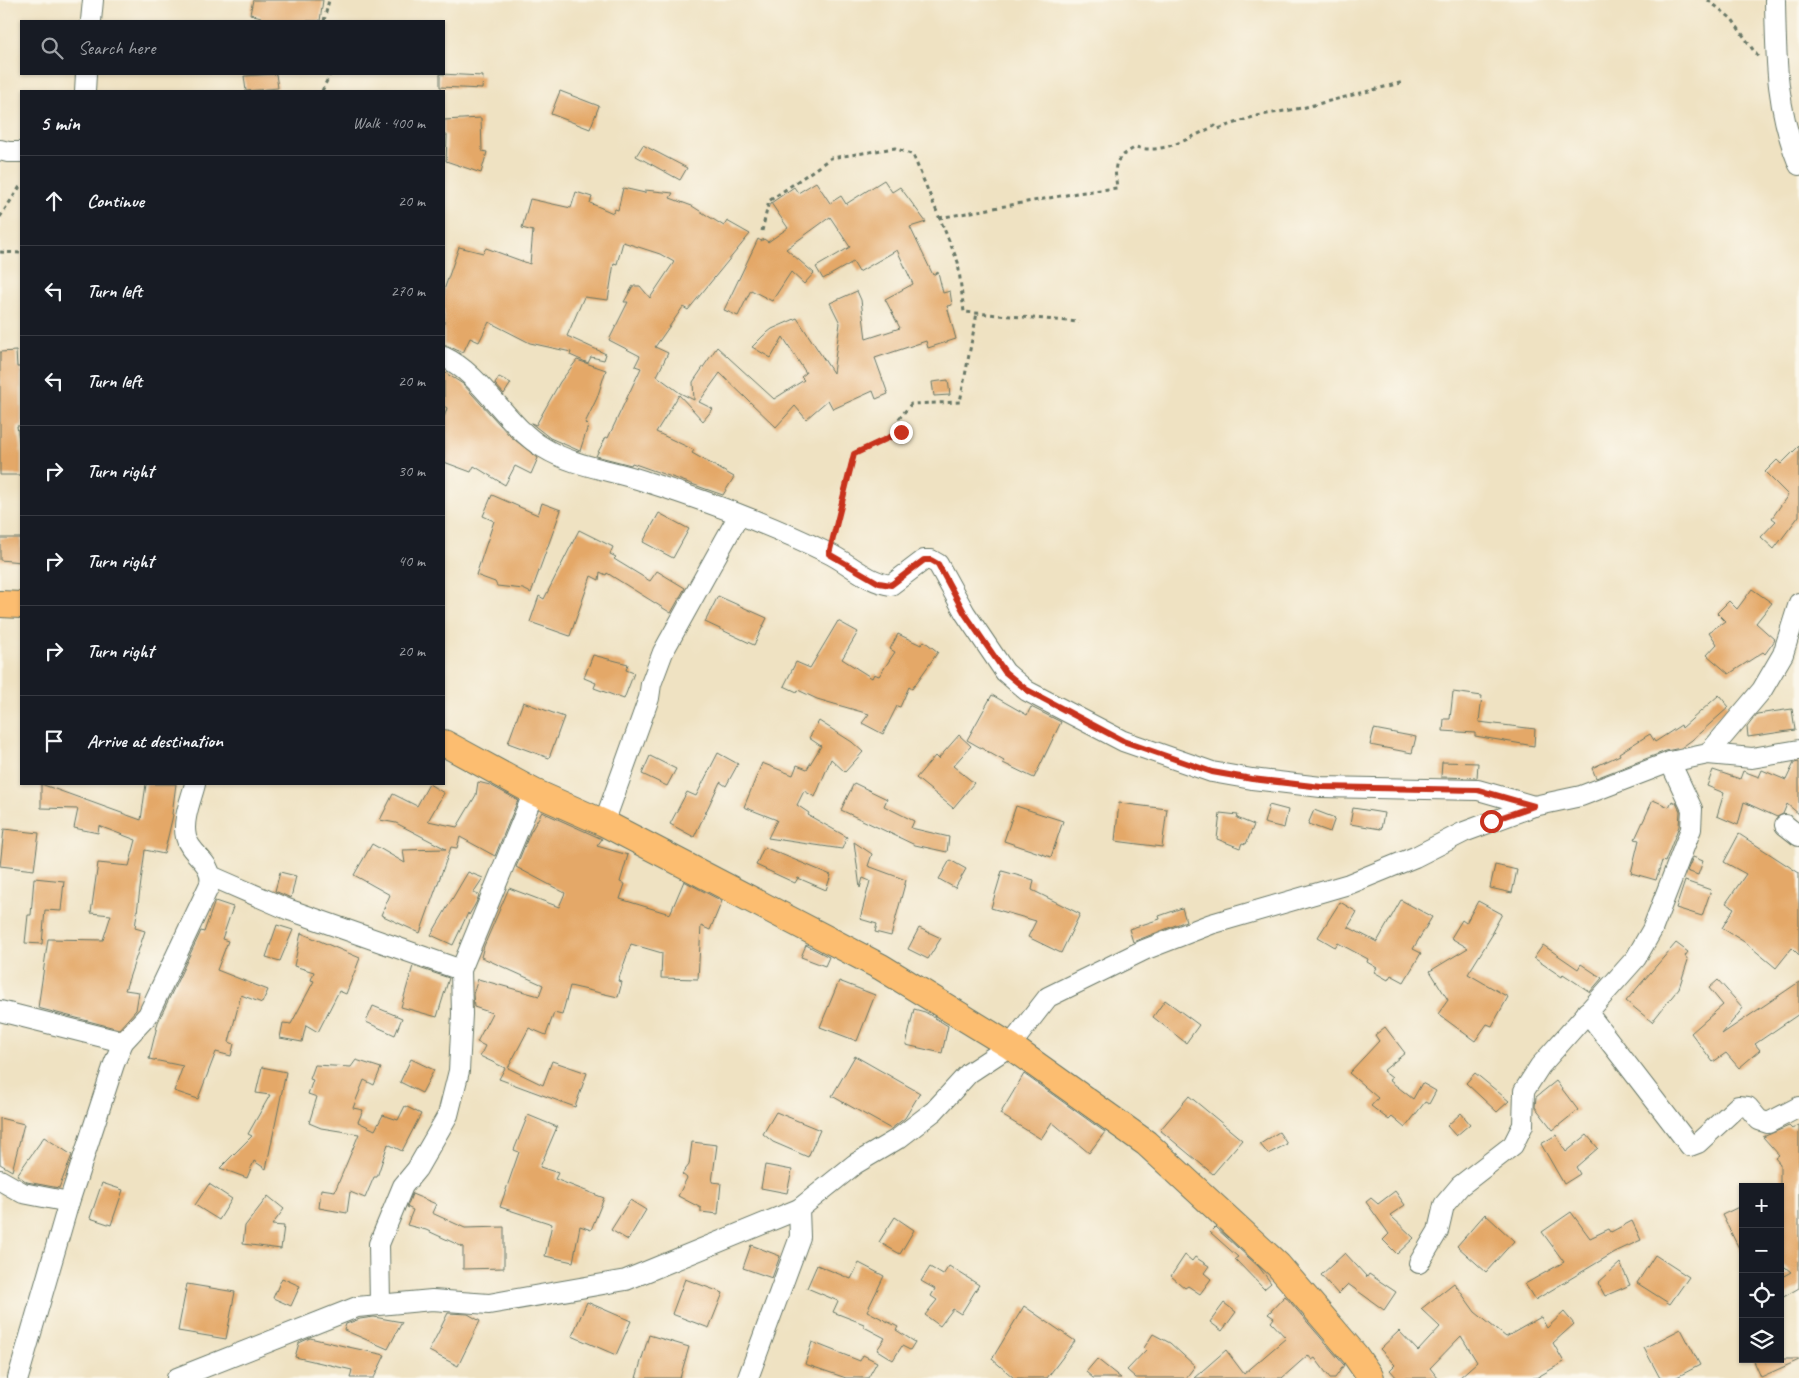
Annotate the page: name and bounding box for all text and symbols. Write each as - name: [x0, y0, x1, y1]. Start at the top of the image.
- search box: [20, 20, 445, 75]
- icon: search: [38, 34, 66, 62]
- text: Search here: [78, 36, 155, 60]
- text: 5 min: [40, 110, 80, 136]
- text: Walk · 400 m: [353, 113, 425, 133]
- icon: ahead: [40, 187, 68, 215]
- text: Continue: [87, 189, 144, 213]
- text: 20 m: [398, 191, 425, 211]
- icon: left: [40, 277, 68, 305]
- text: Turn left: [87, 279, 142, 303]
- text: 270 m: [391, 281, 425, 301]
- icon: left: [40, 367, 68, 395]
- text: Turn left: [87, 369, 142, 393]
- text: 20 m: [398, 371, 425, 391]
- route end: [890, 421, 913, 444]
- icon: right: [40, 457, 68, 485]
- text: Turn right: [87, 459, 154, 483]
- text: 30 m: [398, 461, 425, 481]
- icon: right: [40, 547, 68, 575]
- text: Turn right: [87, 549, 154, 573]
- text: 40 m: [398, 551, 425, 571]
- icon: right: [40, 637, 68, 665]
- text: Turn right: [87, 639, 154, 663]
- text: 20 m: [398, 641, 425, 661]
- icon: arrive: [40, 727, 68, 755]
- text: Arrive at destination: [87, 729, 223, 753]
- route start: [1480, 810, 1503, 833]
- map controls: [1739, 1183, 1784, 1363]
- button: +: [1739, 1183, 1784, 1228]
- button: −: [1739, 1228, 1784, 1273]
- button: locate: [1739, 1273, 1784, 1318]
- button: layers: [1739, 1318, 1784, 1363]

